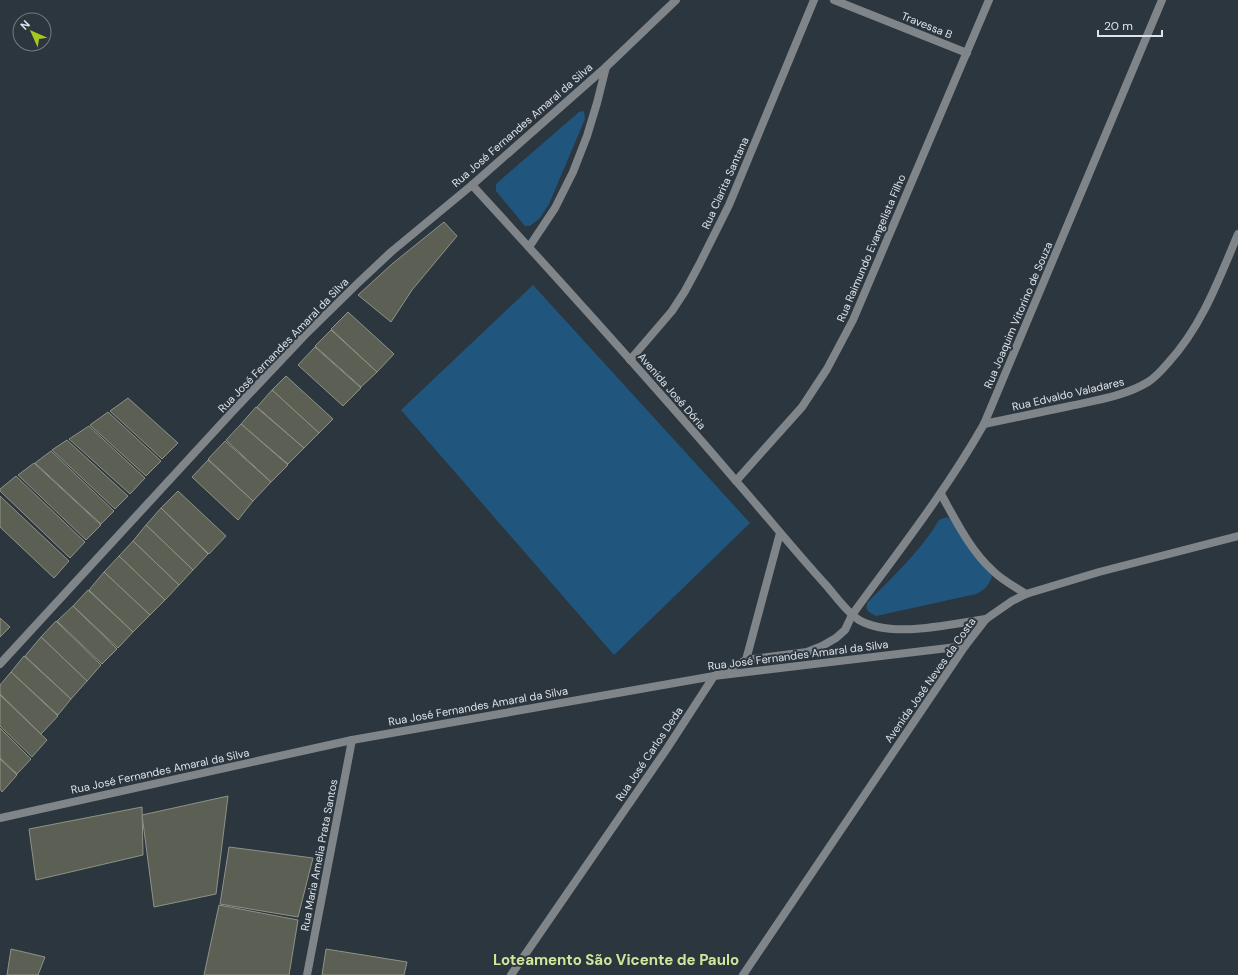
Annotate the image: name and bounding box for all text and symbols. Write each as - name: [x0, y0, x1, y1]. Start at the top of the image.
- street label: Travessa B: [899, 8, 955, 42]
- north arrow: [12, 12, 52, 52]
- scale bar: [1098, 12, 1162, 38]
- text: N: [17, 17, 33, 33]
- text: 20 m: [1104, 18, 1133, 34]
- street label: Rua José Fernandes Amaral da Silva: [449, 60, 595, 190]
- street label: Rua Clarita Santana: [698, 135, 752, 231]
- street label: Rua Raimundo Evangelista Filho: [833, 172, 909, 324]
- street label: Rua Joaquim Vitorino de Souza: [981, 240, 1055, 390]
- street label: Rua José Fernandes Amaral da Silva: [215, 275, 351, 415]
- street label: Avenida José Dória: [635, 350, 709, 432]
- street label: Rua Edvaldo Valadares: [1010, 374, 1126, 414]
- street label: Avenida José Neves da Costa: [881, 615, 979, 745]
- street label: Rua José Fernandes Amaral da Silva: [707, 637, 889, 673]
- street label: Rua José Fernandes Amaral da Silva: [387, 683, 569, 729]
- street label: Rua José Carlos Deda: [612, 704, 686, 804]
- street label: Rua José Fernandes Amaral da Silva: [70, 745, 250, 797]
- street label: Rua Maria Amelia Prata Santos: [297, 778, 341, 932]
- district label: Loteamento São Vicente de Paulo: [493, 950, 739, 970]

